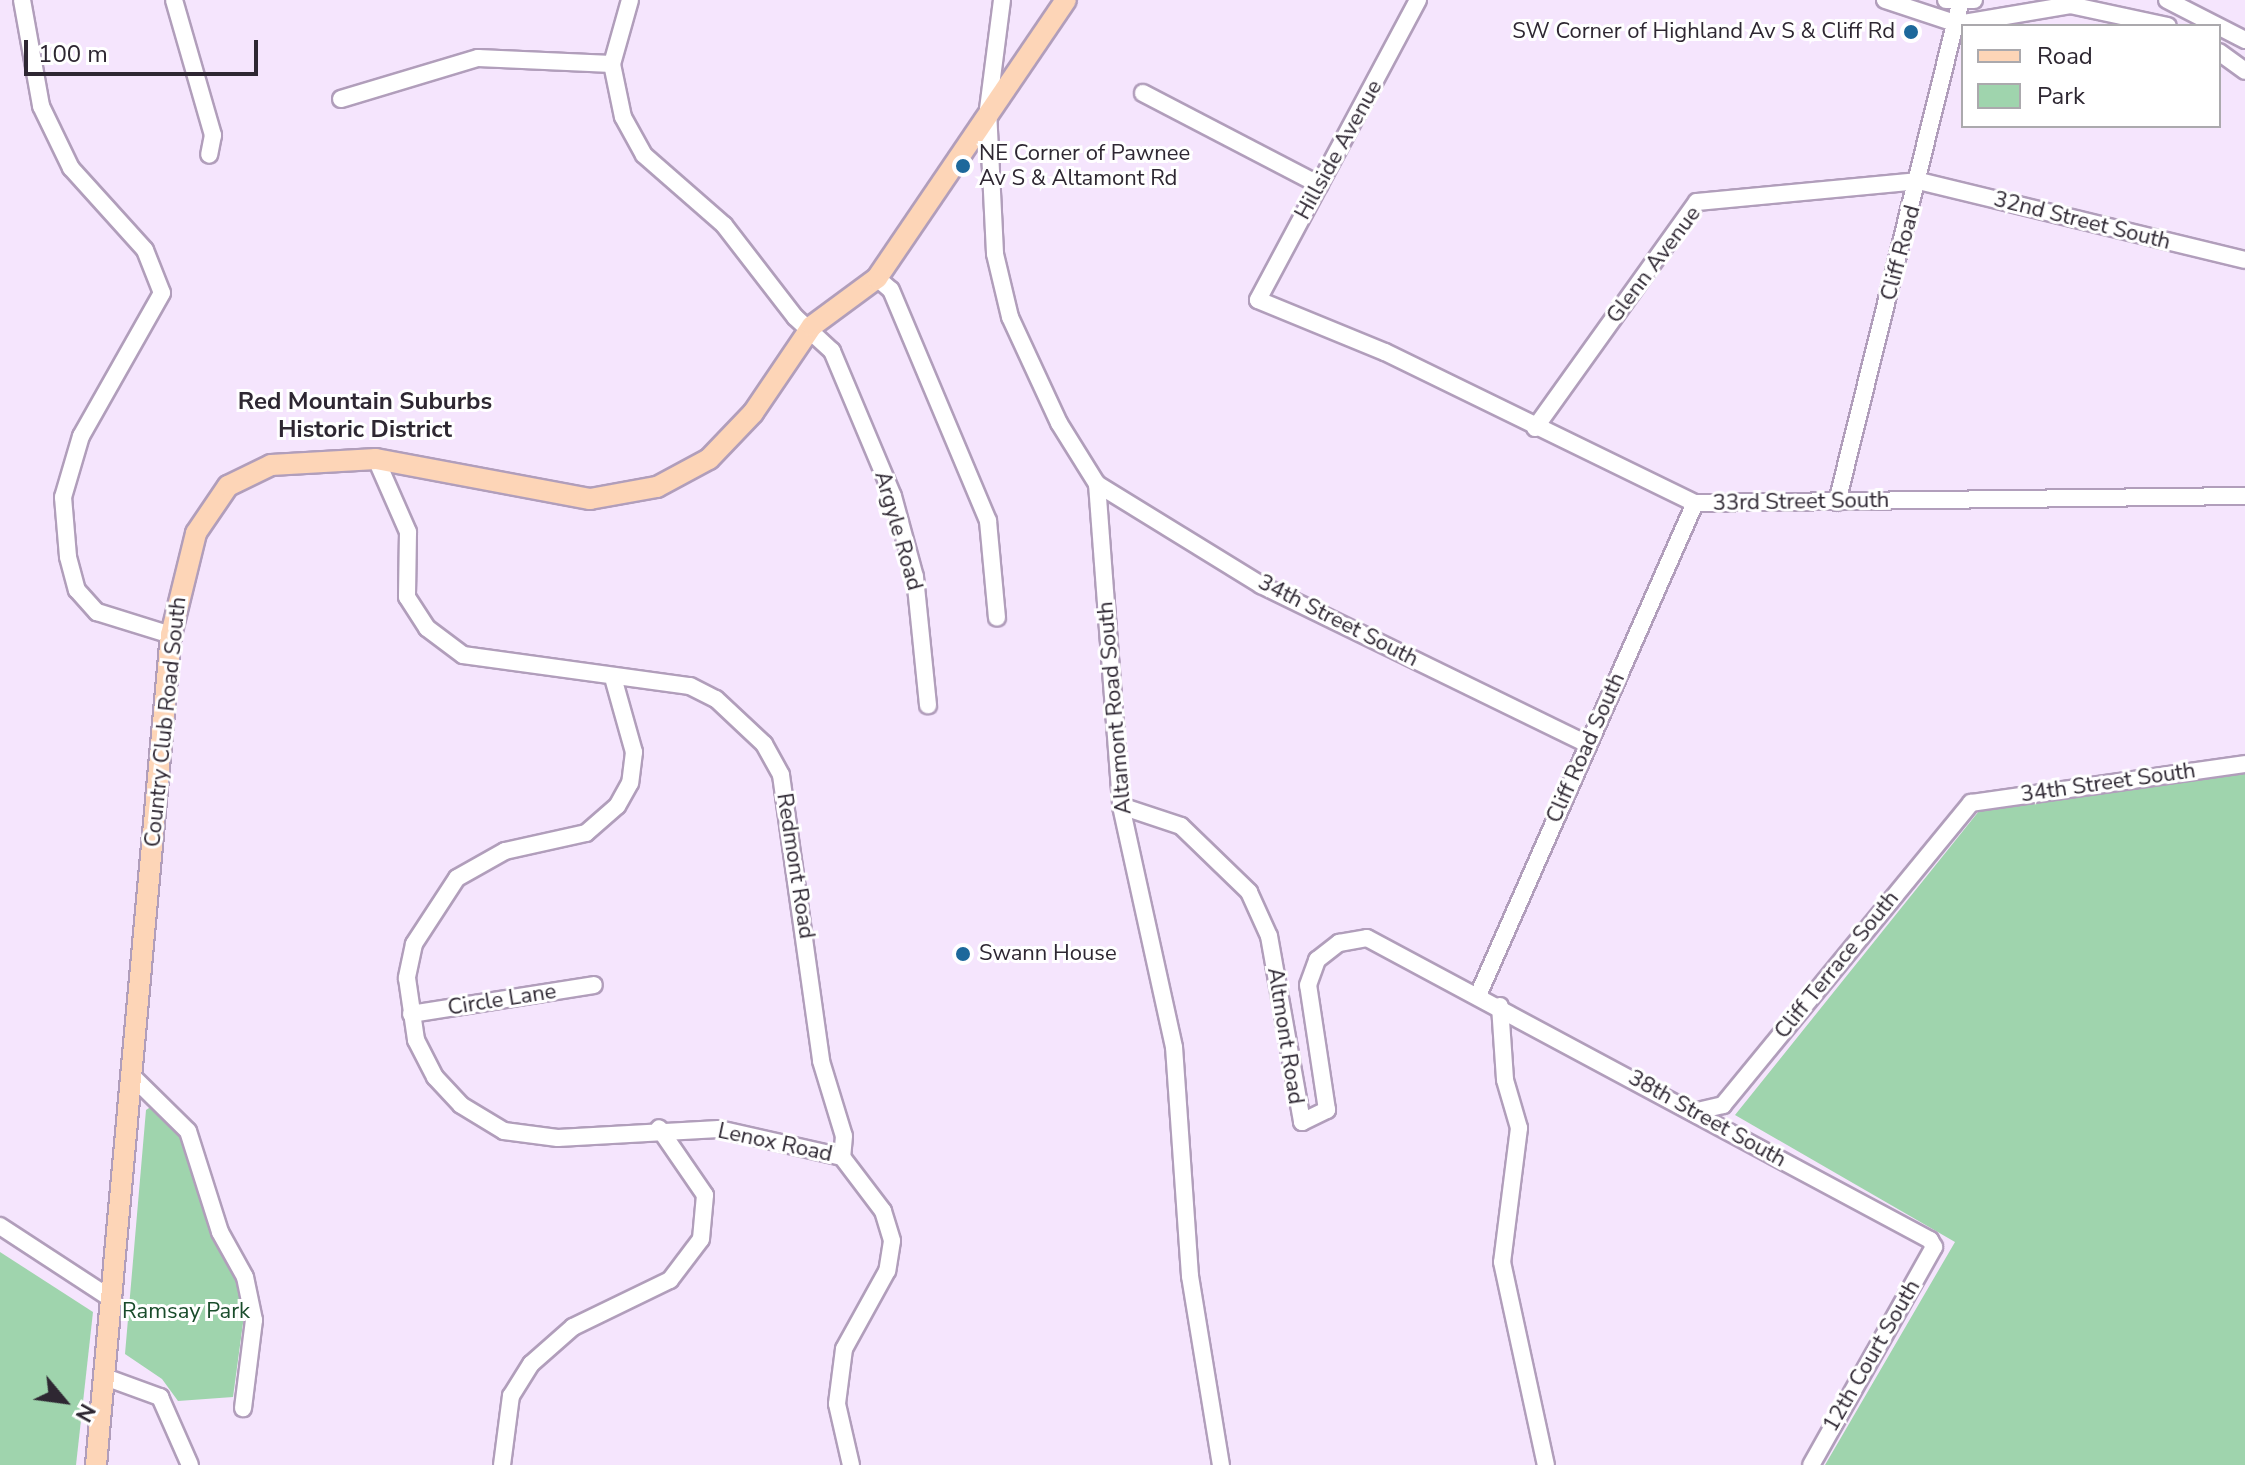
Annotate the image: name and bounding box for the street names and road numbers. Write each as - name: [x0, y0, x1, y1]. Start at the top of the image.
- street label: Hillside Avenue: [1290, 76, 1388, 224]
- street label: 32nd Street South: [1991, 186, 2173, 256]
- street label: Glenn Avenue: [1601, 201, 1707, 329]
- street label: Cliff Road: [1876, 202, 1926, 304]
- street label: Argyle Road: [868, 468, 928, 594]
- street label: 33rd Street South: [1712, 487, 1890, 517]
- street label: 34th Street South: [1253, 569, 1423, 673]
- street label: Country Club Road South: [140, 596, 192, 848]
- street label: Altamont Road South: [1093, 600, 1137, 816]
- street label: Cliff Road South: [1541, 669, 1631, 827]
- street label: 34th Street South: [2019, 758, 2197, 808]
- street label: Redmont Road: [770, 791, 820, 941]
- street label: Cliff Terrace South: [1769, 886, 1905, 1044]
- street label: Altmont Road: [1261, 966, 1309, 1106]
- street label: Circle Lane: [446, 978, 558, 1022]
- street label: 38th Street South: [1624, 1065, 1790, 1173]
- street label: Lenox Road: [715, 1118, 835, 1168]
- street label: 12th Court South: [1818, 1275, 1926, 1437]

